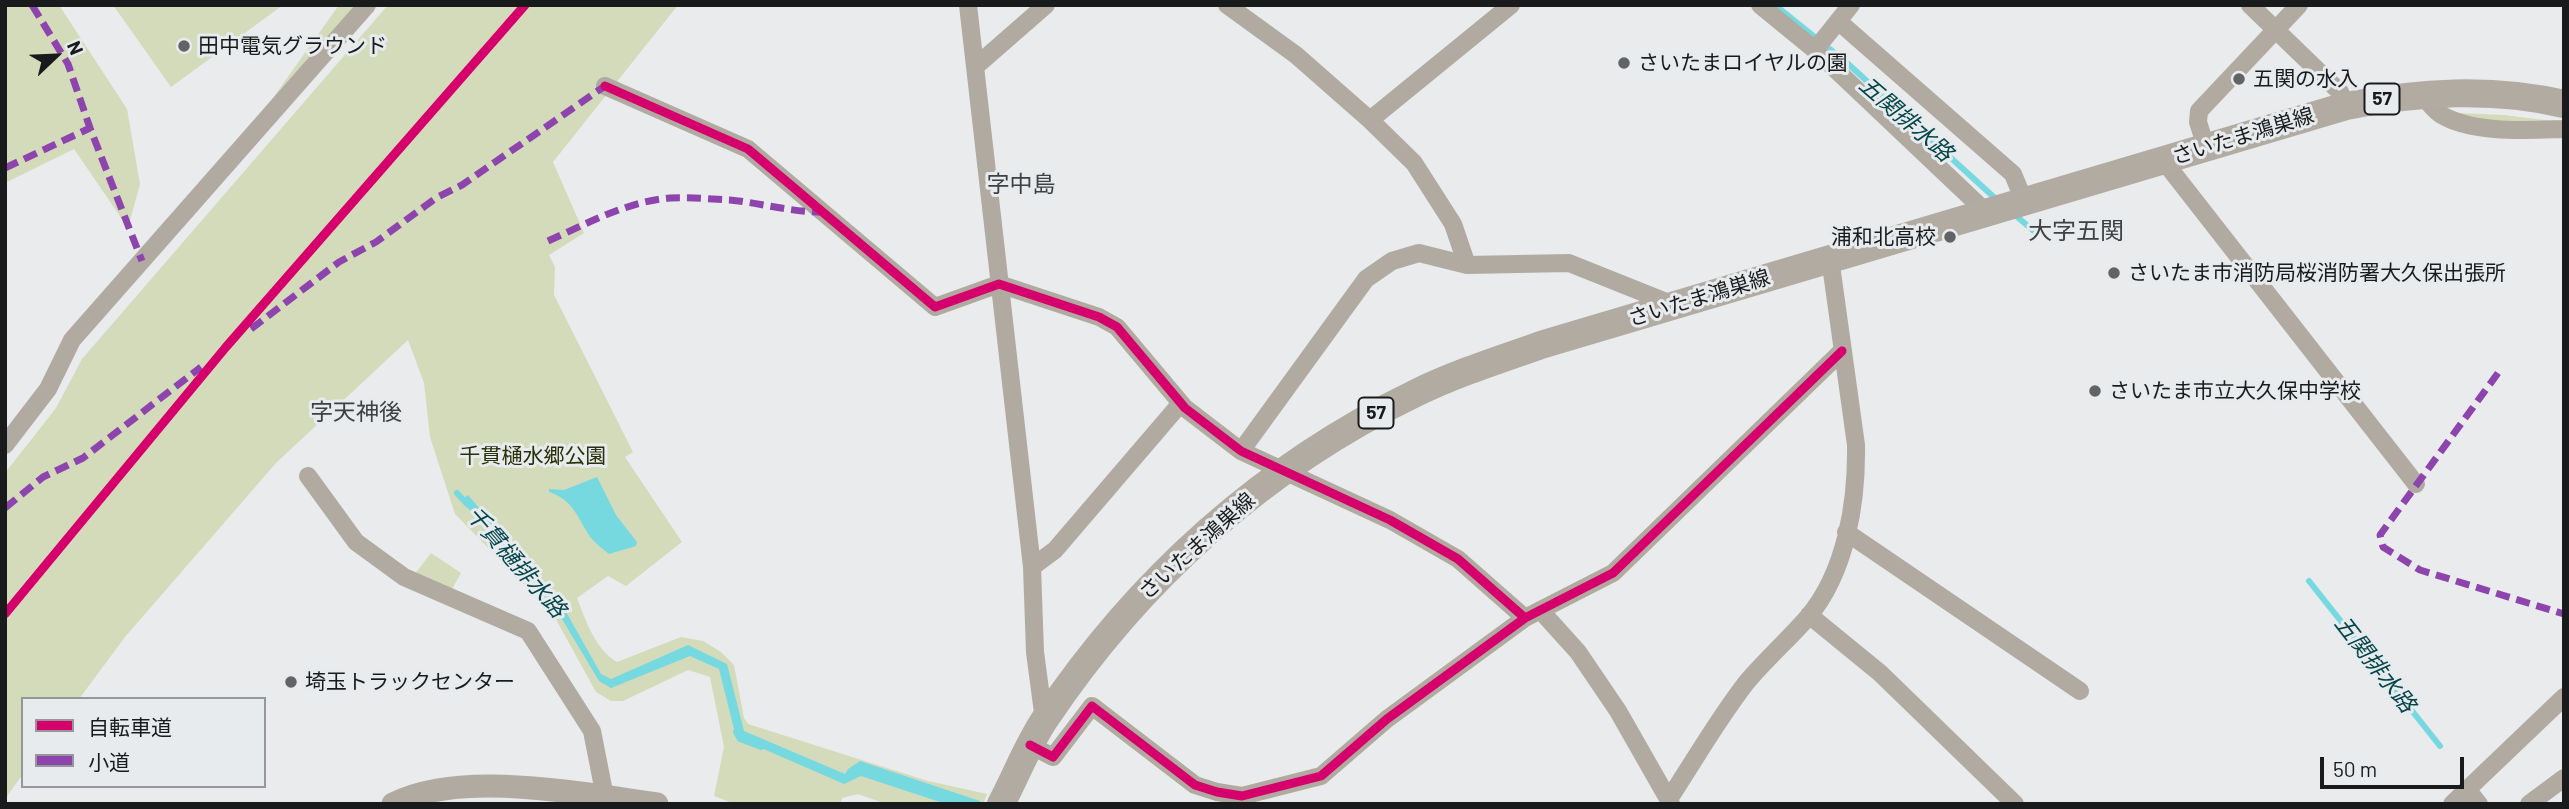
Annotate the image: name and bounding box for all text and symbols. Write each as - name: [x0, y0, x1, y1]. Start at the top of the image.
- north arrow: [21, 21, 91, 91]
- place label: 田中電気グラウンド: [198, 33, 387, 59]
- text: N: [63, 37, 89, 58]
- marker: 田中電気グラウンド: [176, 38, 192, 54]
- place label: さいたまロイヤルの園: [1638, 50, 1848, 76]
- marker: さいたまロイヤルの園: [1616, 55, 1632, 71]
- place label: 五関の水入: [2253, 66, 2358, 92]
- water label: 五関排水路: [1854, 71, 1958, 167]
- marker: 五関の水入: [2231, 71, 2247, 87]
- road number: 57: [2364, 83, 2400, 114]
- street label: さいたま鴻巣線: [2169, 102, 2317, 170]
- district label: 字中島: [987, 170, 1055, 198]
- district label: 大字五関: [2028, 217, 2124, 245]
- place label: 浦和北高校: [1831, 224, 1936, 250]
- marker: 浦和北高校: [1942, 229, 1958, 245]
- place label: さいたま市消防局桜消防署大久保出張所: [2128, 260, 2506, 286]
- street label: さいたま鴻巣線: [1625, 264, 1773, 332]
- marker: さいたま市消防局桜消防署大久保出張所: [2106, 265, 2122, 281]
- place label: さいたま市立大久保中学校: [2109, 378, 2361, 404]
- marker: さいたま市立大久保中学校: [2087, 383, 2103, 399]
- district label: 字天神後: [310, 398, 402, 426]
- road number: 57: [1358, 398, 1394, 428]
- park label: 千貫樋水郷公園: [460, 443, 606, 469]
- street label: さいたま鴻巣線: [1134, 487, 1260, 605]
- water label: 千貫樋排水路: [460, 501, 572, 623]
- water label: 五関排水路: [2329, 610, 2421, 718]
- place label: 埼玉トラックセンター: [305, 669, 515, 695]
- marker: 埼玉トラックセンター: [283, 674, 299, 690]
- legend: [21, 697, 266, 788]
- text: 自転車道: [88, 714, 172, 739]
- scale bar: [2324, 742, 2468, 786]
- text: 小道: [88, 749, 130, 774]
- text: 50 m: [2333, 756, 2377, 781]

